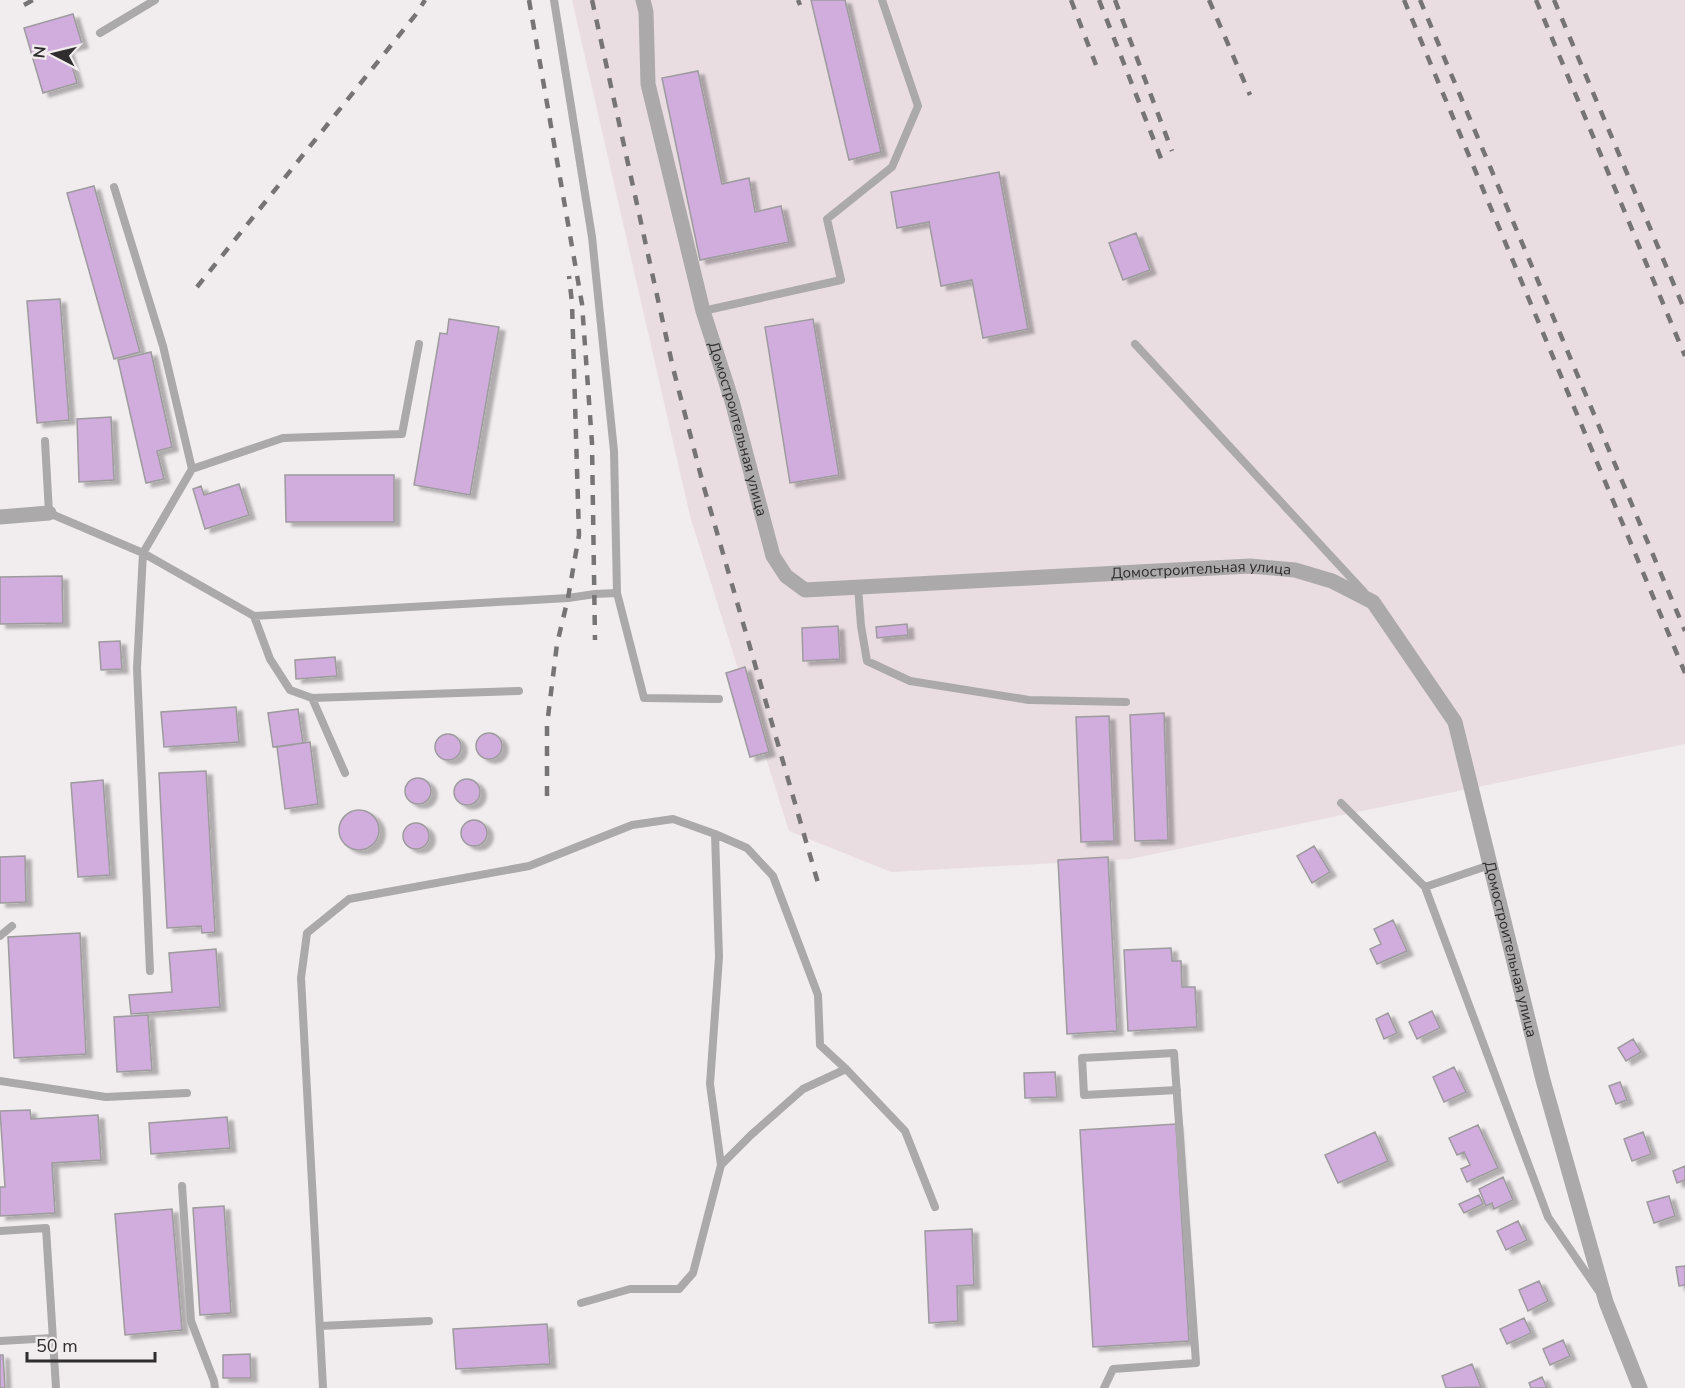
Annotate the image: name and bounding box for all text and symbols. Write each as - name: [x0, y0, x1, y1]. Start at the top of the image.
- north arrow: [24, 24, 84, 84]
- text: N: [28, 45, 52, 60]
- street label: Домостроительная улица: [704, 339, 772, 518]
- street label: Домостроительная улица: [1110, 556, 1292, 583]
- street label: Домостроительная улица: [1480, 859, 1542, 1039]
- scale bar: [27, 1325, 154, 1363]
- text: 50 m: [36, 1334, 78, 1358]

